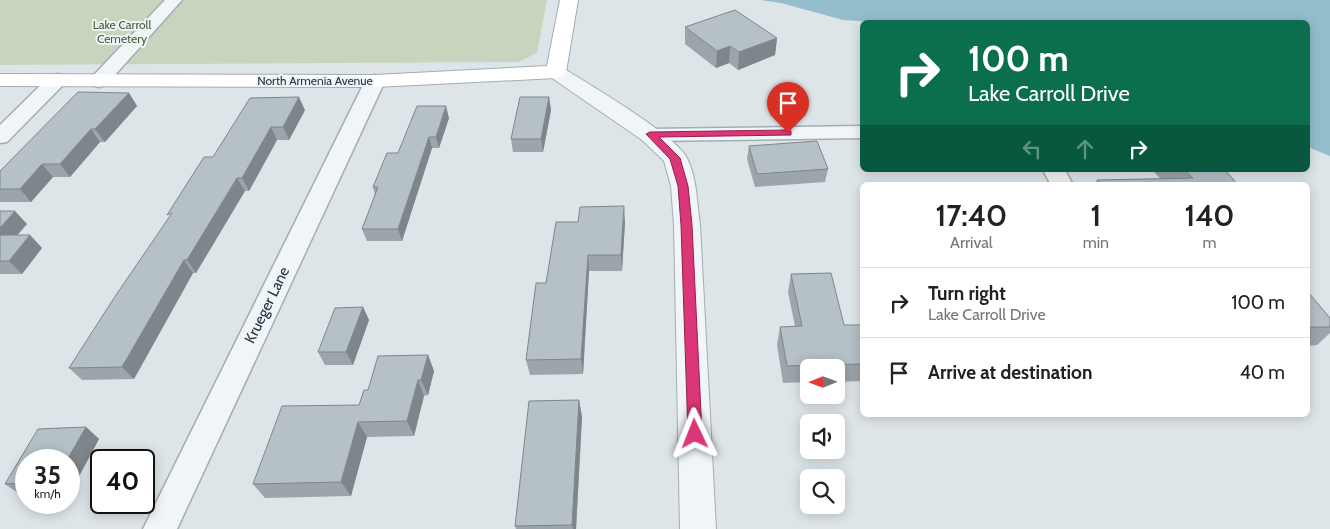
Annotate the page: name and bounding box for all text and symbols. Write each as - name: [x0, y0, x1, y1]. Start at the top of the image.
- park label: Lake Carroll Cemetery: [93, 17, 151, 46]
- text: 100 m: [968, 37, 1069, 80]
- icon: right: [885, 40, 950, 105]
- street label: North Armenia Avenue: [257, 73, 373, 88]
- text: Lake Carroll Drive: [968, 80, 1130, 107]
- pin: [767, 82, 809, 133]
- icon: arrive: [774, 89, 802, 117]
- icon: left: [1018, 135, 1046, 163]
- icon: ahead: [1071, 135, 1099, 163]
- icon: right: [1124, 135, 1152, 163]
- text: 17:40: [936, 197, 1007, 234]
- text: 1: [1091, 197, 1101, 234]
- text: 140: [1185, 197, 1234, 234]
- text: Arrival: [950, 233, 993, 252]
- text: min: [1083, 233, 1109, 252]
- text: m: [1202, 233, 1217, 252]
- street label: Krueger Lane: [241, 264, 293, 346]
- text: Turn right: [928, 282, 1006, 305]
- icon: right: [885, 289, 913, 317]
- text: 100 m: [1231, 291, 1285, 314]
- text: Lake Carroll Drive: [928, 305, 1046, 324]
- north arrow: [800, 359, 845, 404]
- map controls: [800, 359, 845, 514]
- icon: arrive: [885, 359, 913, 387]
- text: Arrive at destination: [928, 361, 1092, 384]
- text: 40 m: [1240, 361, 1285, 384]
- position arrow: [668, 407, 720, 459]
- button: sound: [800, 414, 845, 459]
- speed limit sign: 40: [90, 449, 155, 514]
- text: 35: [34, 460, 61, 490]
- button: search: [800, 469, 845, 514]
- text: km/h: [34, 486, 61, 501]

